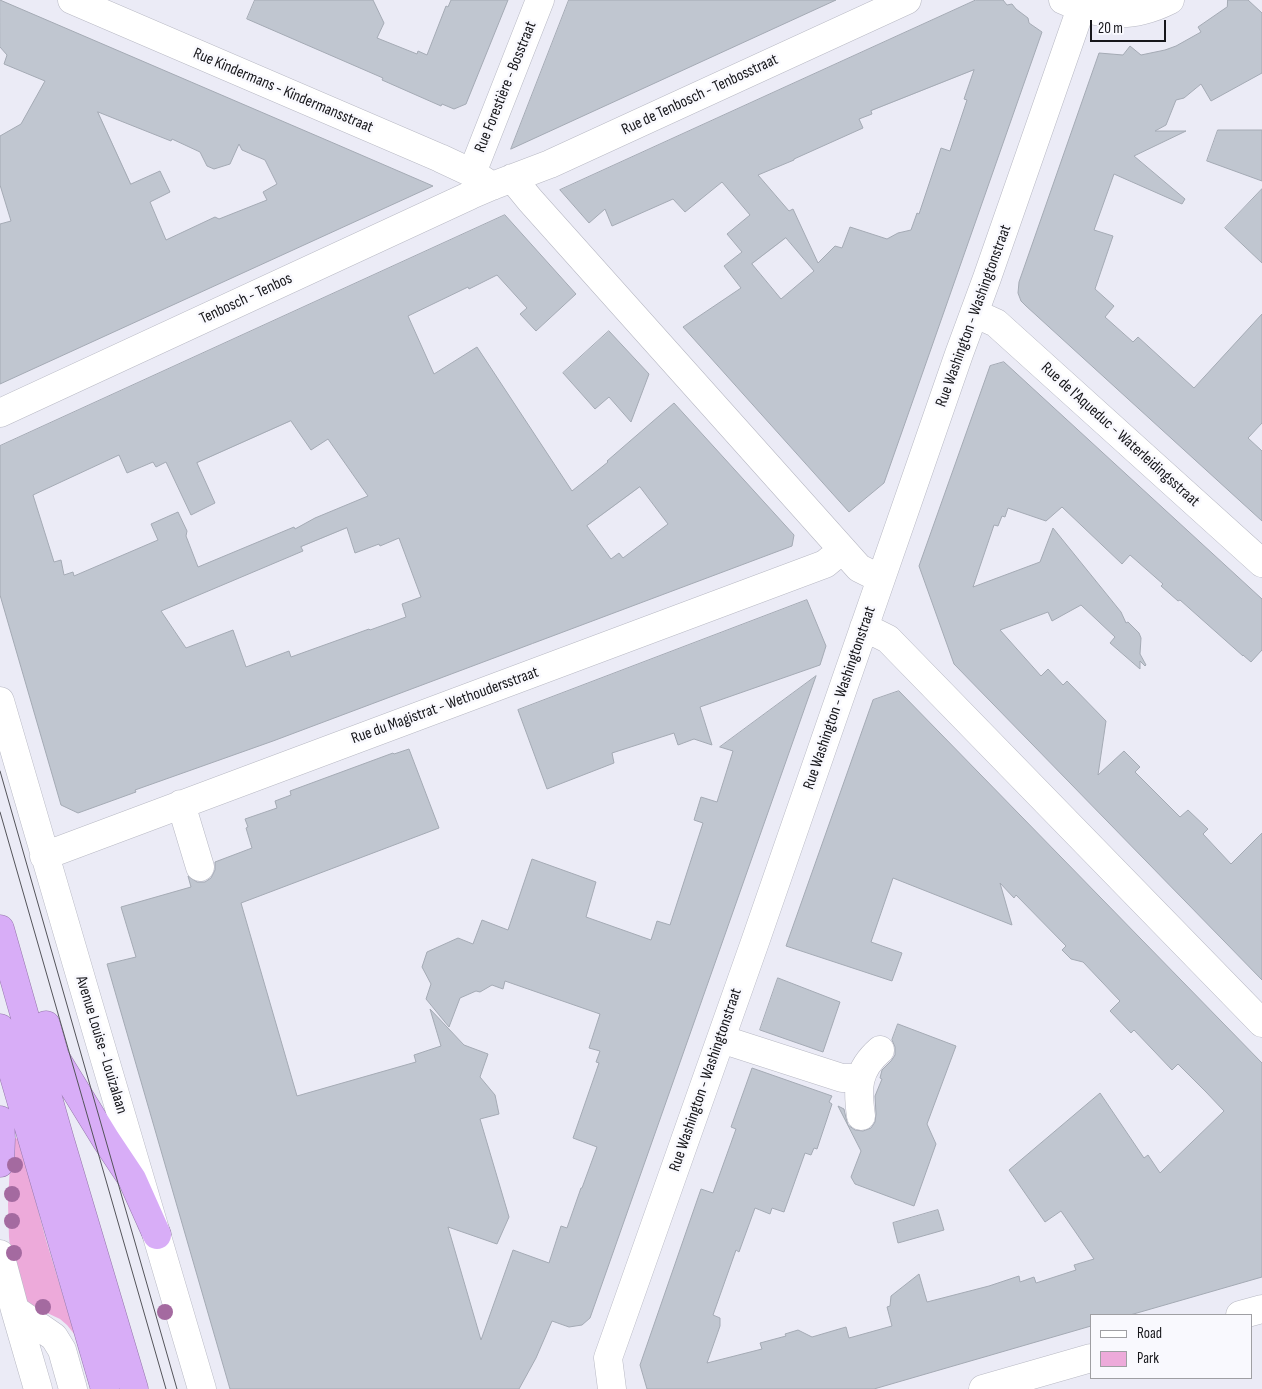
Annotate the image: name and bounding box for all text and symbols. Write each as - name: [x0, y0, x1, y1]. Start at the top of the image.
- scale bar: [1092, 10, 1168, 42]
- street label: Rue Forestière - Bosstraat: [471, 19, 541, 155]
- text: 20 m: [1098, 19, 1123, 38]
- street label: Rue Kindermans - Kindermansstraat: [190, 44, 376, 138]
- street label: Rue de Tenbosch - Tenbosstraat: [619, 50, 781, 140]
- street label: Rue Washington - Washingtonstraat: [932, 222, 1016, 410]
- street label: Tenbosch - Tenbos: [197, 269, 295, 329]
- street label: Rue de l'Aqueduc - Waterleidingsstraat: [1037, 359, 1203, 511]
- street label: Rue Washington - Washingtonstraat: [800, 604, 880, 792]
- street label: Rue du Magistrat - Wethoudersstraat: [349, 663, 541, 749]
- street label: Avenue Louise - Louizalaan: [71, 974, 131, 1116]
- street label: Rue Washington - Washingtonstraat: [666, 986, 746, 1174]
- legend: [1090, 1314, 1252, 1379]
- text: Road: [1137, 1324, 1162, 1343]
- text: Park: [1137, 1349, 1159, 1368]

